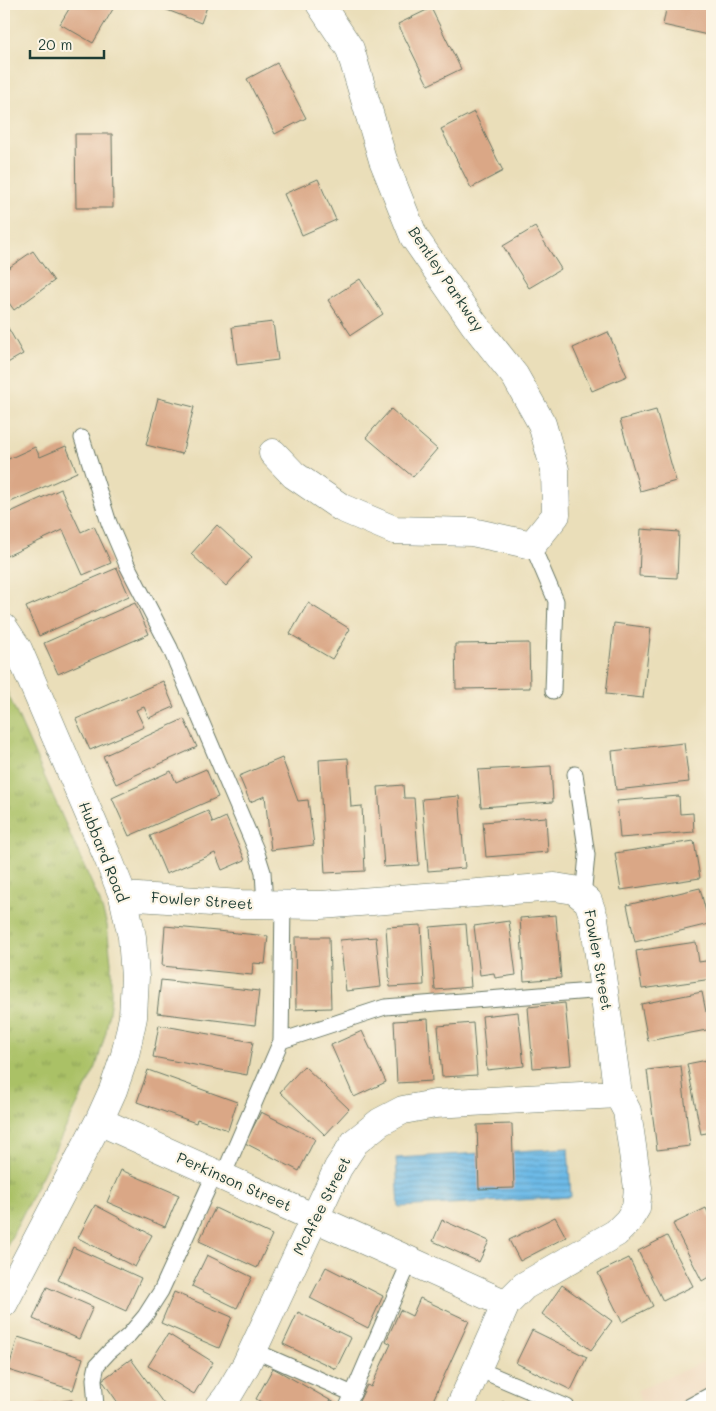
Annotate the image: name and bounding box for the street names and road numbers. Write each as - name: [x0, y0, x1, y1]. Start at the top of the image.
- street label: Bentley Parkway: [404, 222, 489, 335]
- street label: Hubbard Road: [75, 798, 133, 905]
- street label: Fowler Street: [150, 886, 254, 914]
- street label: Fowler Street: [580, 908, 618, 1012]
- street label: Perkinson Street: [174, 1147, 295, 1215]
- street label: McAfee Street: [288, 1153, 355, 1258]

